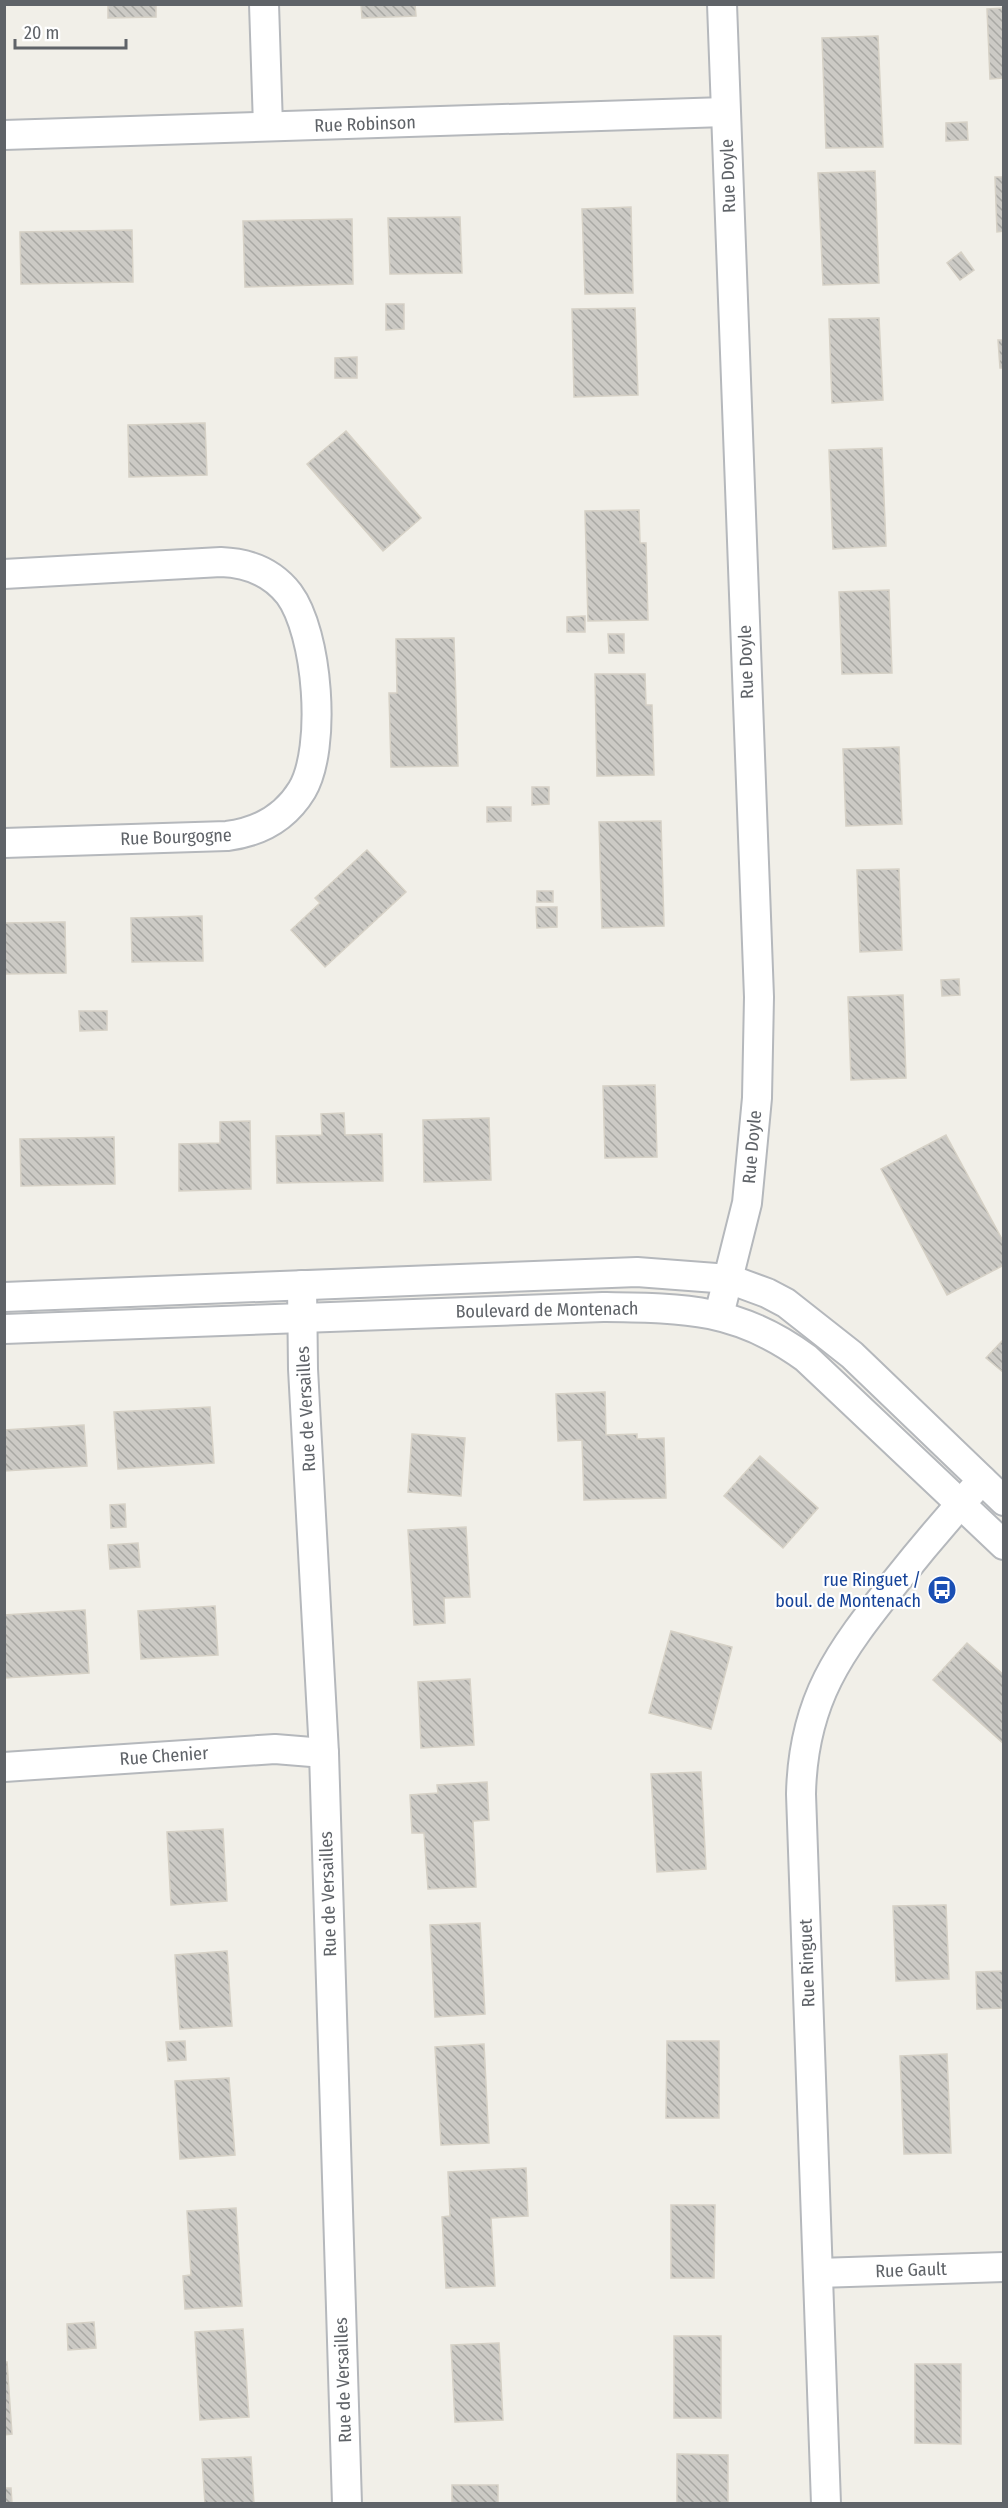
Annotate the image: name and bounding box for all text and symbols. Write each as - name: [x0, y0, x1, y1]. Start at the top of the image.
- scale bar: [15, 12, 126, 50]
- text: 20 m: [24, 22, 59, 44]
- street label: Rue Robinson: [314, 111, 416, 137]
- street label: Rue Doyle: [716, 139, 740, 213]
- street label: Rue Doyle: [734, 625, 758, 699]
- street label: Rue Bourgogne: [120, 824, 232, 850]
- street label: Rue Doyle: [738, 1109, 766, 1185]
- street label: Boulevard de Montenach: [455, 1297, 639, 1323]
- street label: Rue de Versailles: [292, 1345, 320, 1472]
- place label: rue Ringuet / boul. de Montenach: [775, 1569, 921, 1612]
- bus stop icon: rue Ringuet / boul. de Montenach: [926, 1574, 958, 1606]
- street label: Rue Chenier: [119, 1742, 210, 1770]
- street label: Rue de Versailles: [315, 1831, 341, 1957]
- street label: Rue Ringuet: [794, 1918, 820, 2008]
- street label: Rue Gault: [875, 2258, 947, 2282]
- street label: Rue de Versailles: [330, 2317, 356, 2443]

